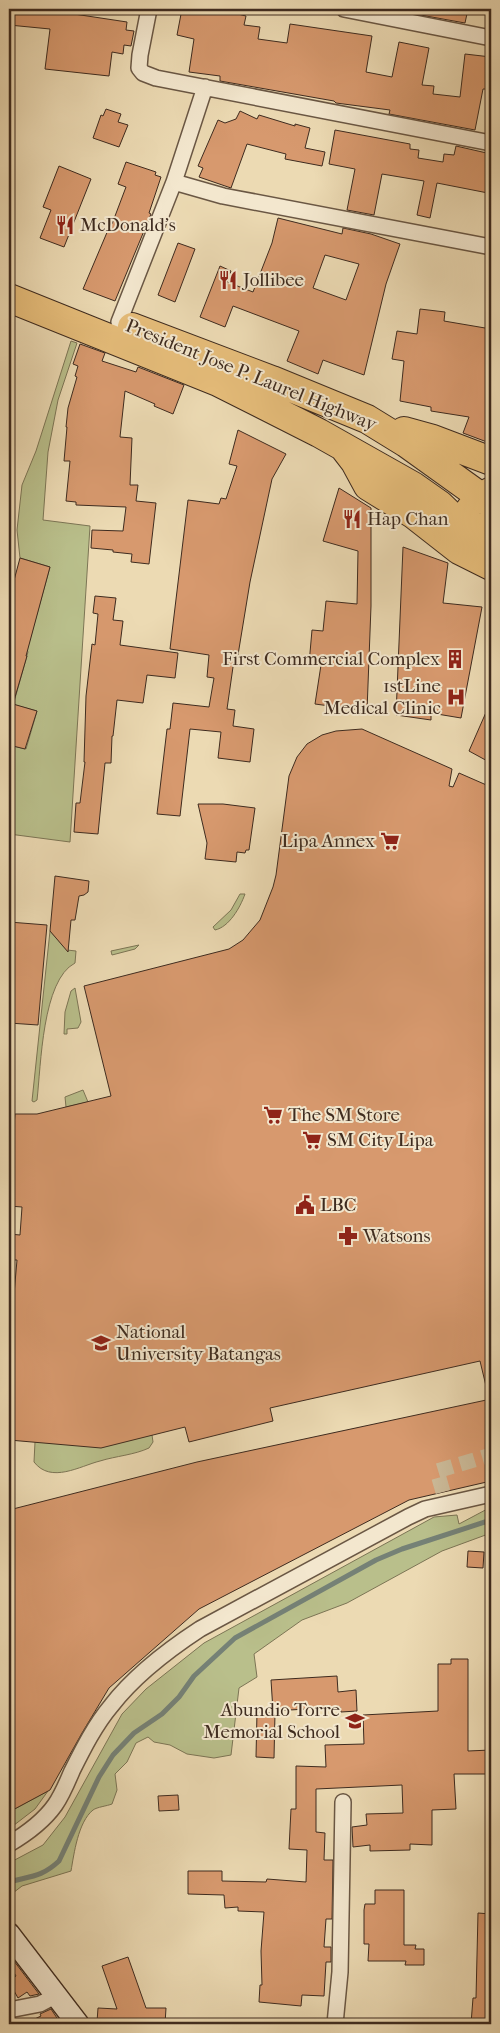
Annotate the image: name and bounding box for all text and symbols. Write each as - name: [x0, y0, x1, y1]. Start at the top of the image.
- restaurant icon: McDonald's: [54, 214, 76, 236]
- place label: McDonald's: [80, 214, 176, 236]
- restaurant icon: Jollibee: [217, 269, 239, 291]
- place label: Jollibee: [241, 269, 304, 291]
- street label: President Jose P. Laurel Highway: [122, 314, 381, 436]
- restaurant icon: Hap Chan: [341, 508, 363, 530]
- place label: Hap Chan: [367, 508, 448, 530]
- place label: First Commercial Complex: [222, 648, 440, 670]
- building icon: First Commercial Complex: [444, 648, 466, 670]
- place label: 1stLine Medical Clinic: [324, 675, 441, 719]
- hospital icon: 1stLine Medical Clinic: [445, 686, 467, 708]
- place label: Lipa Annex: [281, 830, 375, 852]
- supermarket icon: Lipa Annex: [379, 830, 401, 852]
- supermarket icon: The SM Store: [262, 1104, 284, 1126]
- place label: The SM Store: [288, 1104, 400, 1126]
- supermarket icon: SM City Lipa: [301, 1129, 323, 1151]
- place label: SM City Lipa: [327, 1129, 434, 1151]
- public building icon: LBC: [294, 1194, 316, 1216]
- place label: LBC: [320, 1194, 357, 1216]
- pharmacy icon: Watsons: [337, 1225, 359, 1247]
- place label: Watsons: [362, 1225, 430, 1247]
- place label: National University Batangas: [116, 1321, 281, 1365]
- school or university icon: National University Batangas: [90, 1332, 112, 1354]
- place label: Abundio Torre Memorial School: [203, 1699, 340, 1743]
- school or university icon: Abundio Torre Memorial School: [344, 1710, 366, 1732]

